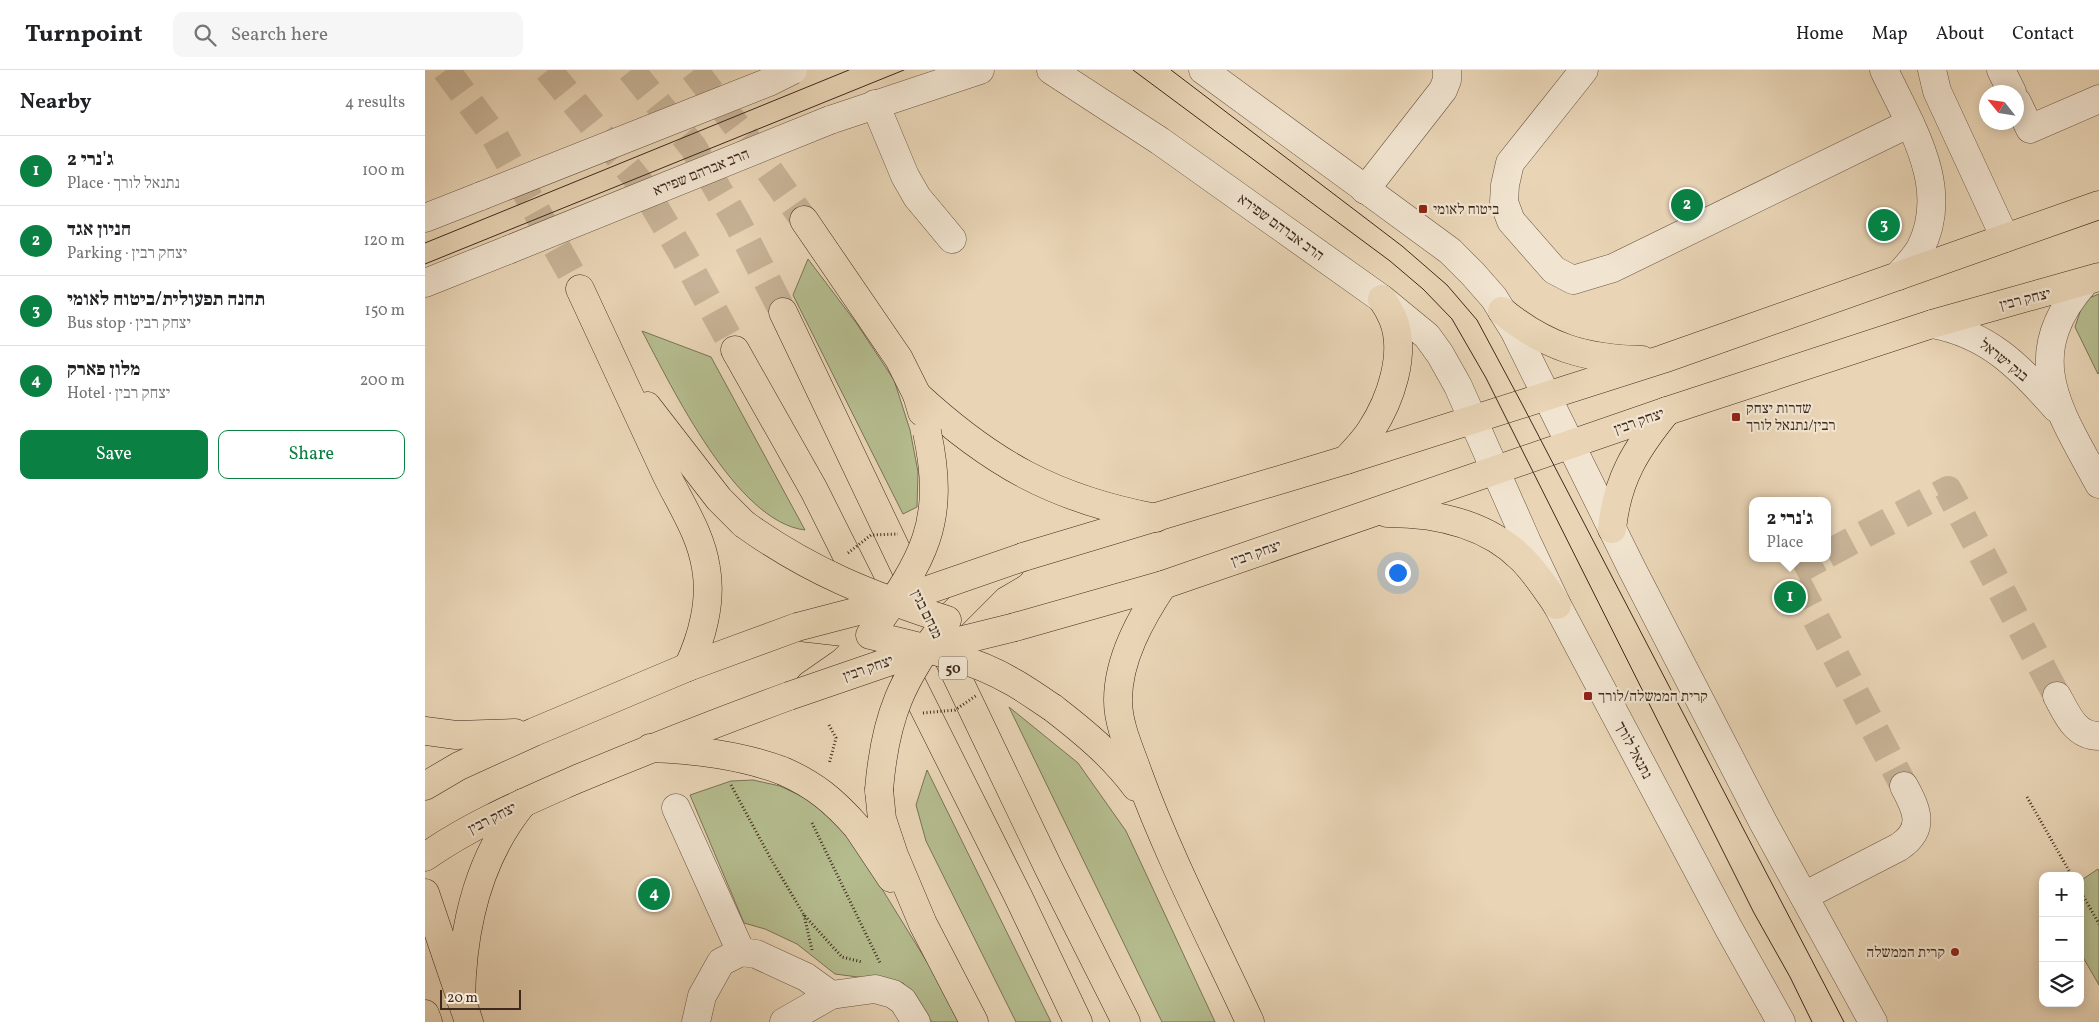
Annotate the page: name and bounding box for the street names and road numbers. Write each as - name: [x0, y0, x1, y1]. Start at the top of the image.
- street label: הרב אברהם שפירא: [650, 144, 753, 202]
- street label: הרב אברהם שפירא: [1233, 190, 1328, 267]
- street label: יצחק רבין: [1998, 284, 2053, 317]
- street label: בנק ישראל: [1974, 335, 2032, 388]
- street label: יצחק רבין: [1612, 404, 1667, 441]
- street label: יצחק רבין: [1229, 536, 1284, 573]
- street label: מנחם בגין: [905, 587, 947, 643]
- street label: יצחק רבין: [841, 651, 896, 688]
- road number: 50: [939, 656, 967, 680]
- street label: נתנאל לורך: [1609, 718, 1657, 783]
- street label: יצחק רבין: [465, 798, 521, 840]

